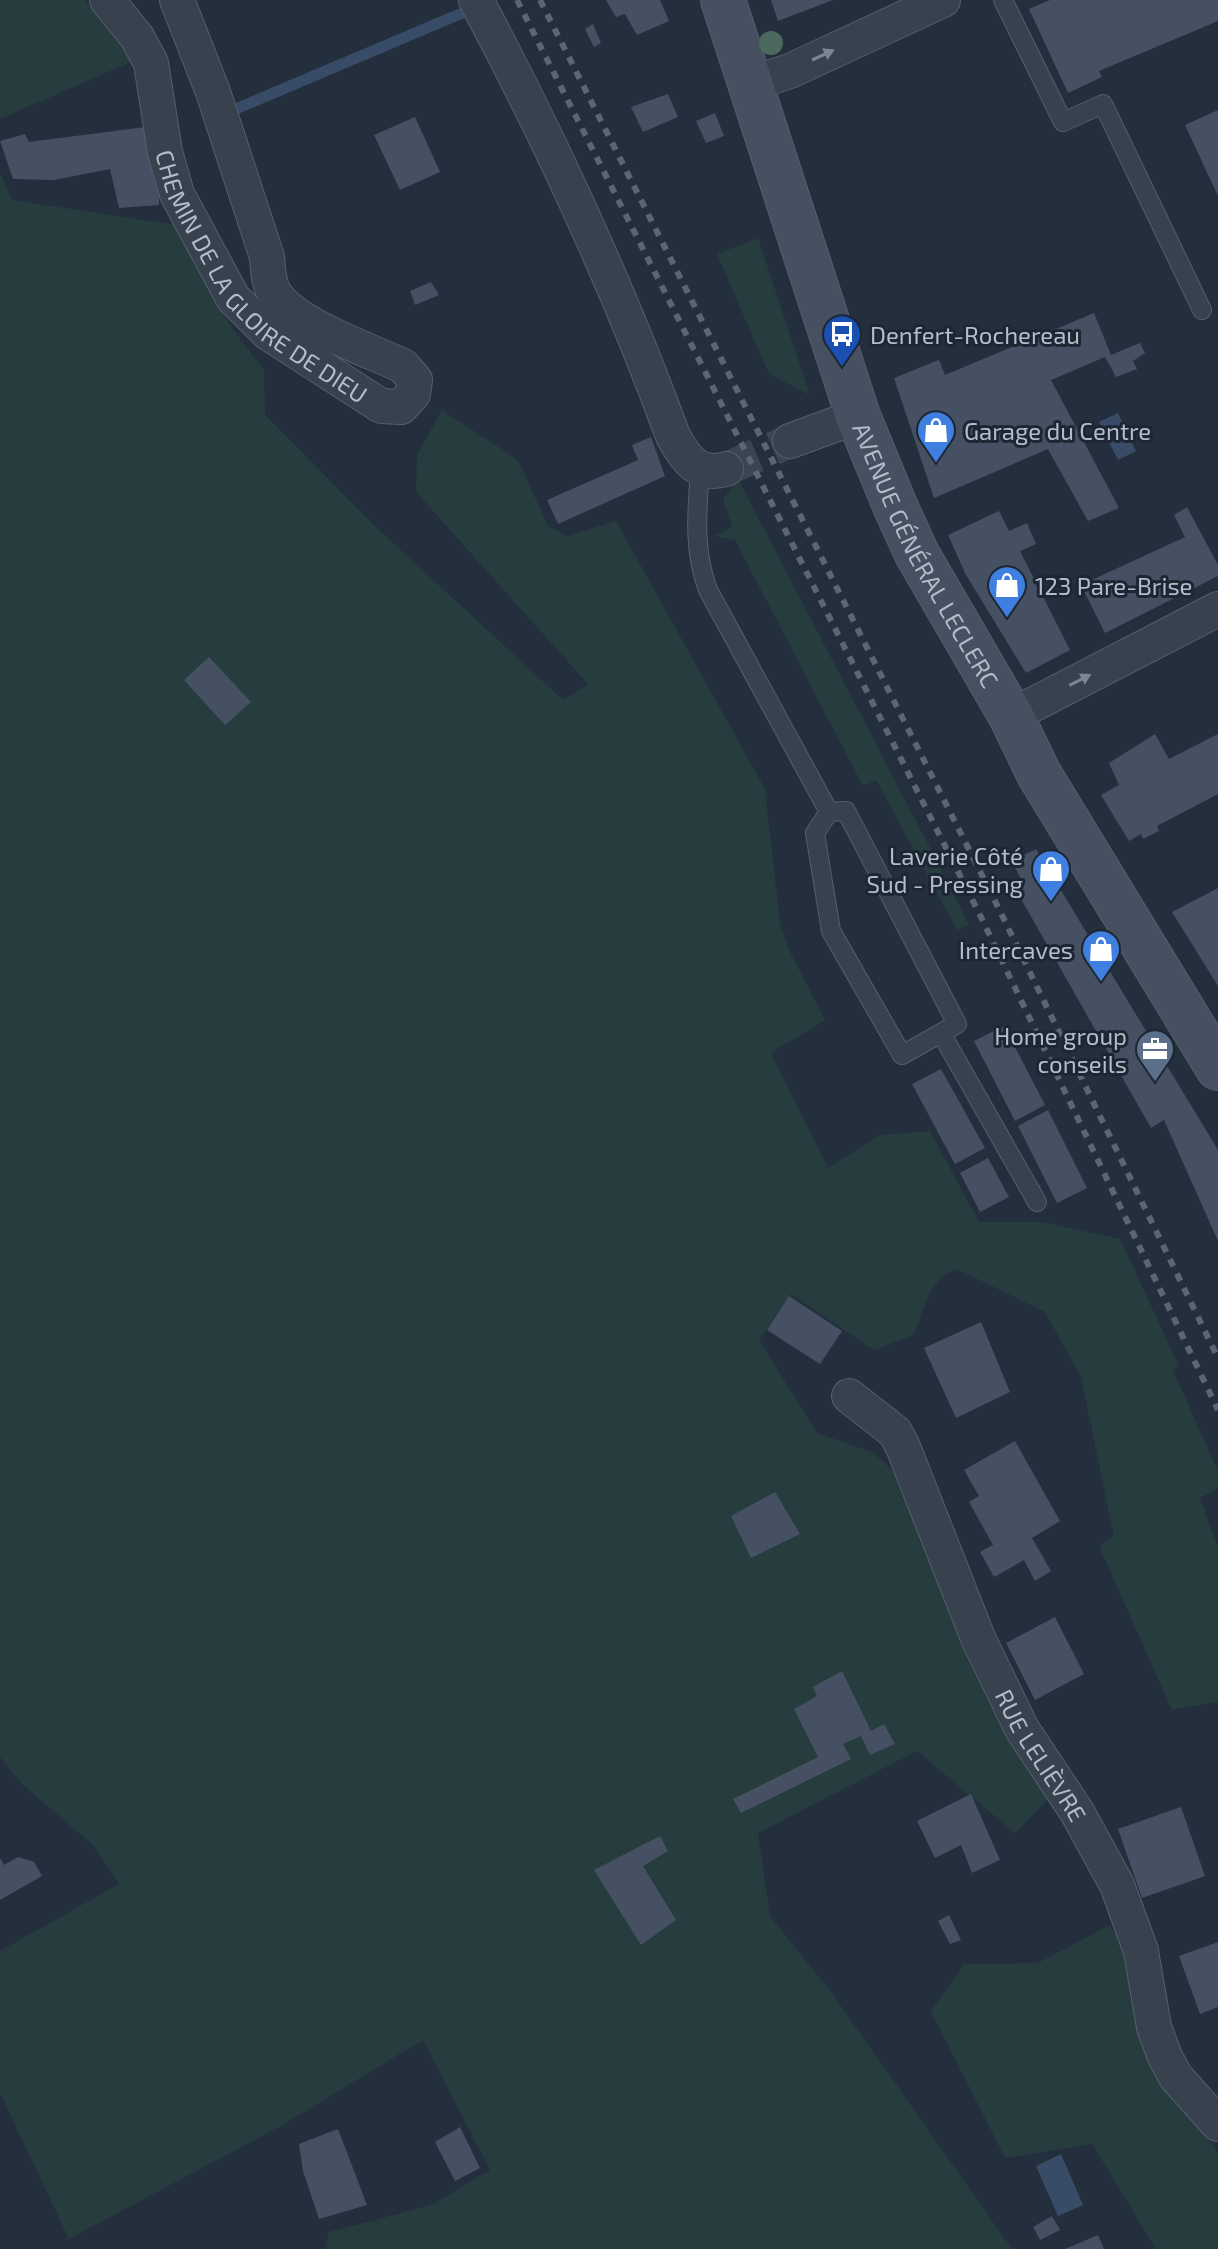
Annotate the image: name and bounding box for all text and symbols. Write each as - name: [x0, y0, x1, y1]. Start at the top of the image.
- one-way arrow: [811, 48, 835, 62]
- street label: CHEMIN DE LA GLOIRE DE DIEU: [151, 146, 373, 408]
- bus stop icon: Denfert-Rochereau: [821, 313, 863, 368]
- place label: Denfert-Rochereau: [870, 320, 1080, 349]
- shop icon: Garage du Centre: [915, 409, 957, 464]
- place label: Garage du Centre: [964, 416, 1151, 445]
- street label: AVENUE GÉNÉRAL LECLERC: [848, 418, 1005, 692]
- shop icon: 123 Pare-Brise: [986, 564, 1028, 619]
- place label: 123 Pare-Brise: [1035, 571, 1193, 600]
- one-way arrow: [1068, 673, 1091, 686]
- place label: Laverie Côté Sud - Pressing: [867, 841, 1023, 898]
- shop icon: Laverie Côté Sud - Pressing: [1030, 848, 1072, 903]
- shop icon: Intercaves: [1080, 928, 1122, 983]
- place label: Intercaves: [959, 935, 1073, 964]
- place label: Home group conseils: [994, 1021, 1127, 1078]
- office icon: Home group conseils: [1134, 1028, 1176, 1083]
- street label: RUE LELIÈVRE: [990, 1684, 1094, 1826]

